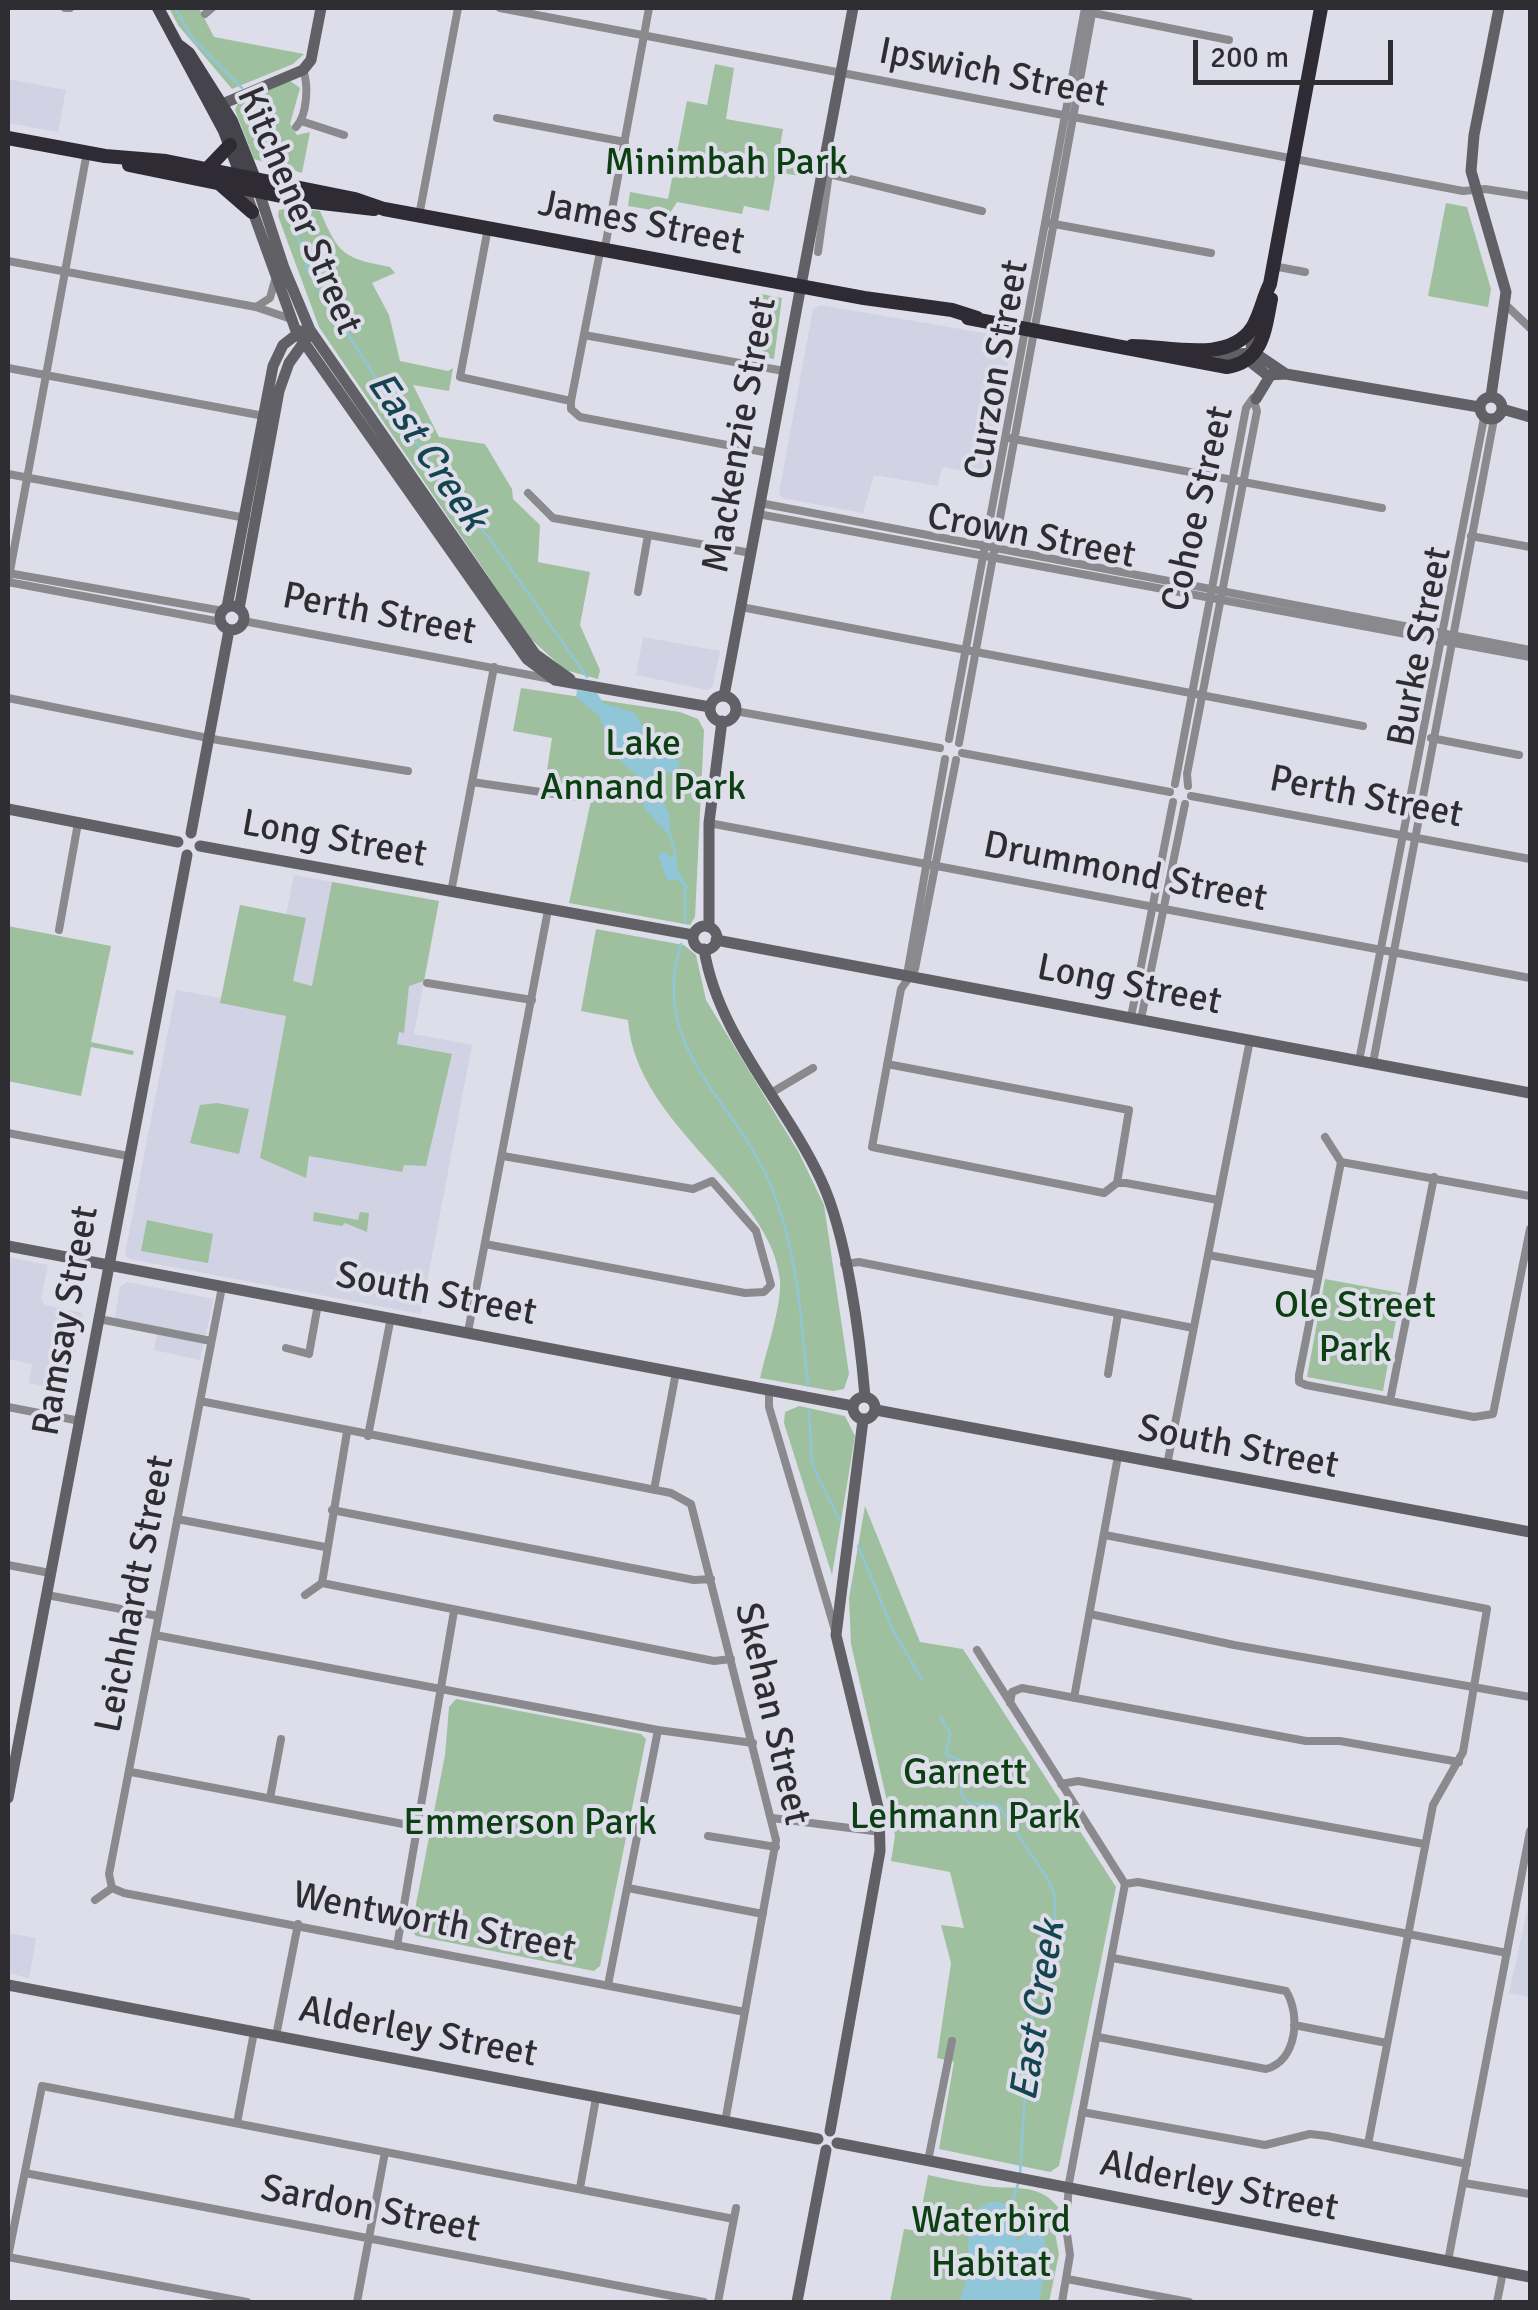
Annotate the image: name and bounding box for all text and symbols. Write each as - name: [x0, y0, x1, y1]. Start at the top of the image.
- scale bar: [1198, 20, 1398, 82]
- street label: Ipswich Street: [875, 29, 1111, 119]
- text: 200 m: [1210, 39, 1289, 76]
- street label: Kitchener Street: [225, 80, 371, 342]
- park label: Minimbah Park: [604, 141, 848, 187]
- street label: James Street: [534, 182, 748, 266]
- street label: Curzon Street: [956, 257, 1040, 483]
- street label: Mackenzie Street: [694, 293, 788, 577]
- water label: East Creek: [355, 363, 497, 541]
- street label: Cohoe Street: [1153, 402, 1245, 616]
- street label: Crown Street: [923, 494, 1139, 580]
- street label: Burke Street: [1379, 543, 1463, 751]
- street label: Perth Street: [279, 574, 479, 656]
- park label: Lake Annand Park: [540, 722, 746, 812]
- street label: Perth Street: [1266, 757, 1466, 839]
- street label: Long Street: [238, 801, 430, 879]
- street label: Drummond Street: [979, 823, 1271, 923]
- street label: Long Street: [1033, 946, 1225, 1026]
- street label: Ramsay Street: [24, 1202, 110, 1440]
- street label: South Street: [332, 1253, 540, 1337]
- park label: Ole Street Park: [1274, 1284, 1436, 1374]
- street label: South Street: [1134, 1406, 1342, 1490]
- street label: Leichhardt Street: [87, 1452, 185, 1736]
- street label: Skehan Street: [723, 1599, 819, 1829]
- park label: Garnett Lehmann Park: [850, 1751, 1080, 1840]
- park label: Emmerson Park: [403, 1801, 657, 1847]
- street label: Wentworth Street: [289, 1873, 579, 1973]
- water label: East Creek: [1001, 1918, 1077, 2104]
- street label: Alderley Street: [295, 1988, 541, 2078]
- street label: Alderley Street: [1096, 2142, 1342, 2232]
- street label: Sardon Street: [257, 2166, 483, 2254]
- park label: Waterbird Habitat: [911, 2199, 1071, 2288]

